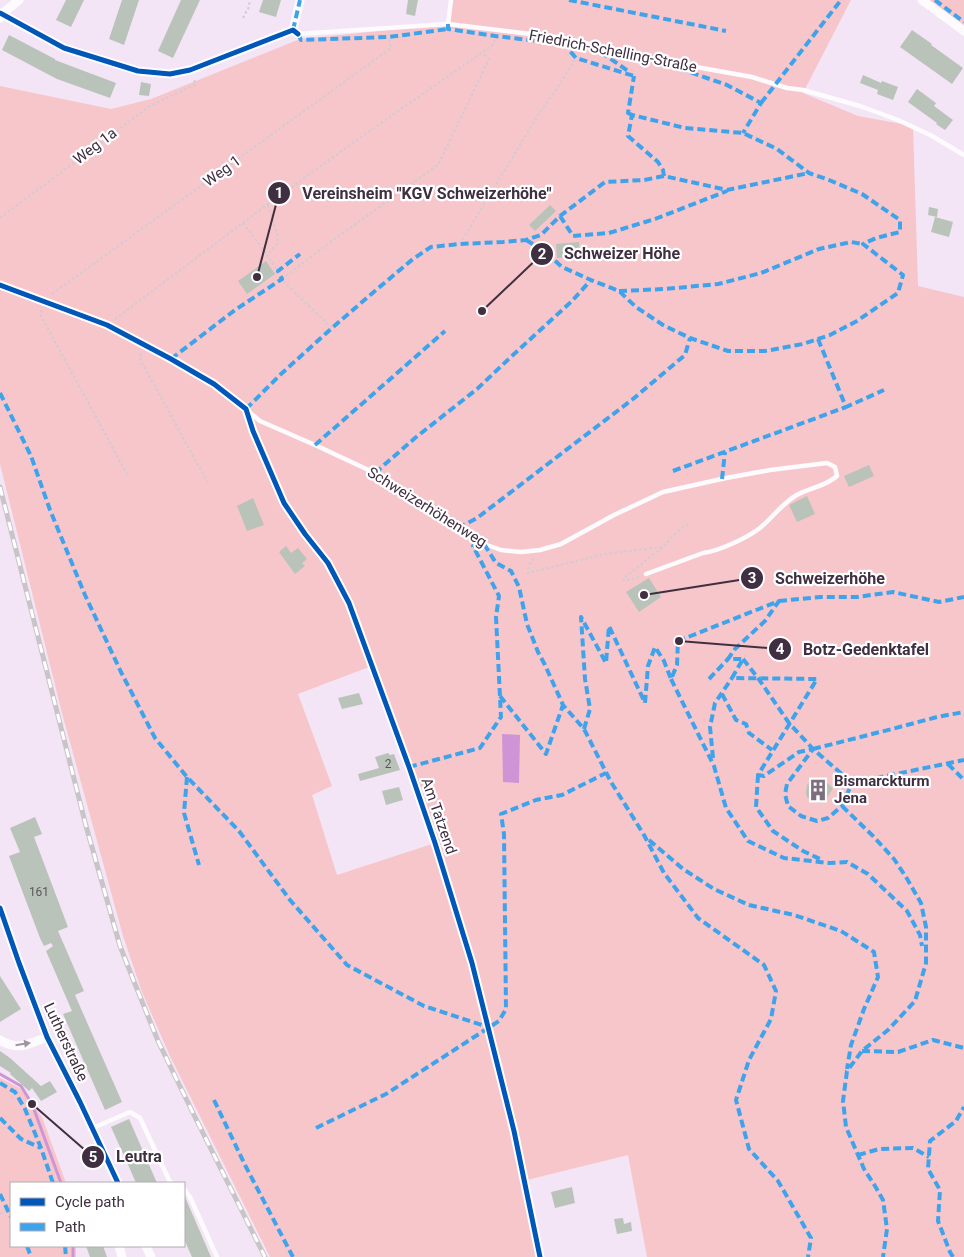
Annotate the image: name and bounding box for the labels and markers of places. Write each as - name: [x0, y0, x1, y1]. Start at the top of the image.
- callout: Vereinsheim "KGV Schweizerhöhe": [267, 177, 561, 208]
- callout: Schweizer Höhe: [529, 238, 690, 269]
- callout: Schweizerhöhe: [740, 562, 895, 593]
- callout: Botz-Gedenktafel: [767, 634, 939, 665]
- place label: Bismarckturm Jena: [834, 772, 929, 807]
- building icon: Bismarckturm Jena: [805, 777, 831, 803]
- callout: Leutra: [81, 1141, 171, 1172]

